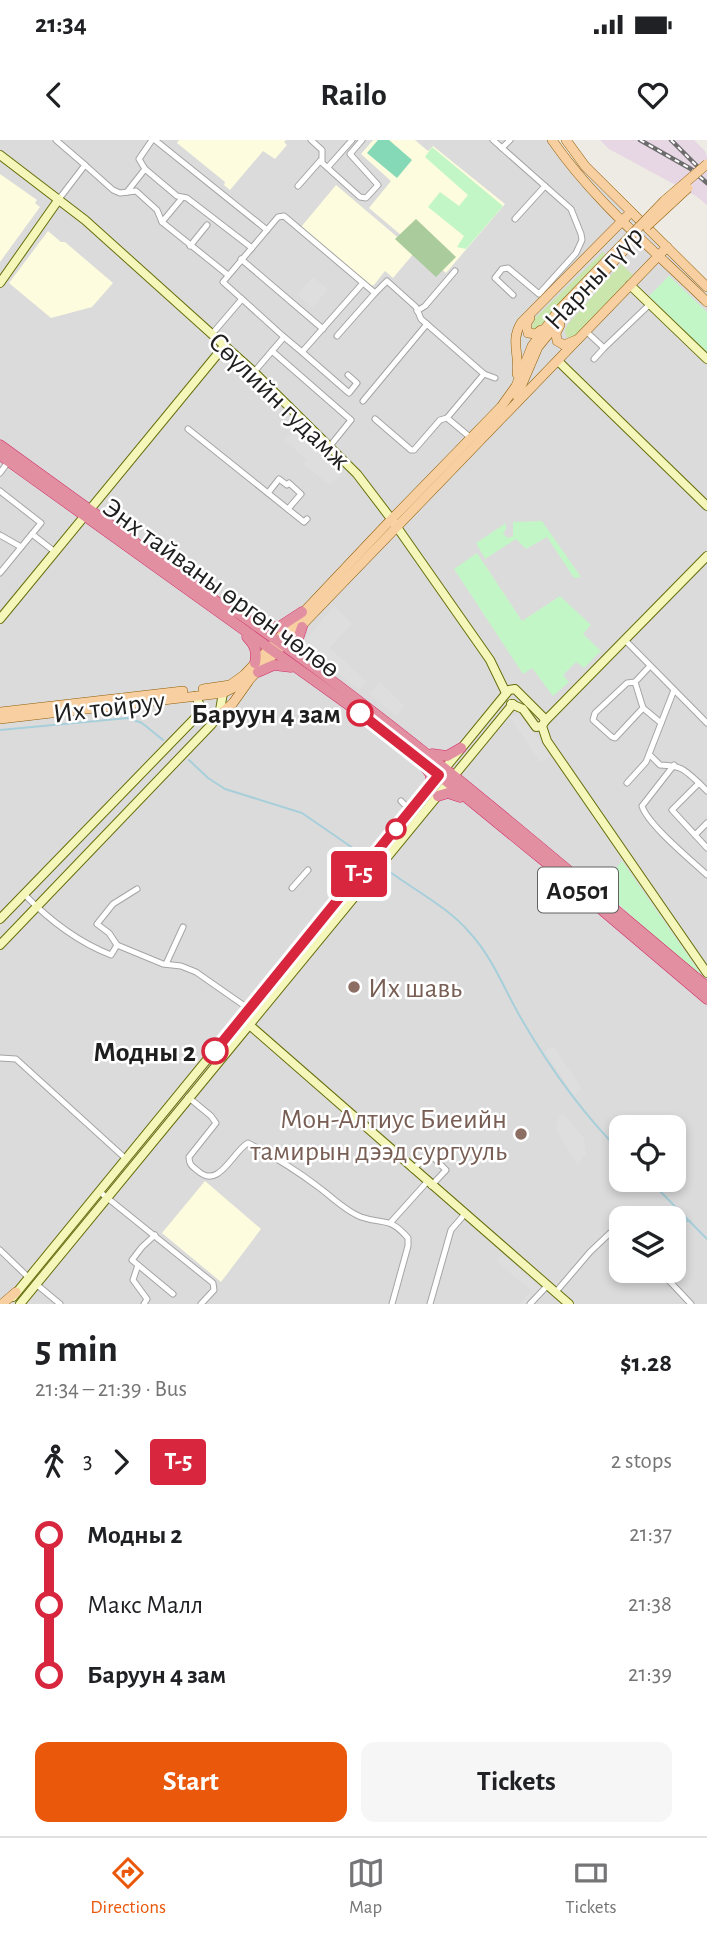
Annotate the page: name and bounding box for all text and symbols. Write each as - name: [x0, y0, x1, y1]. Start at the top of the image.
- text: 21:34: [35, 11, 87, 37]
- icon: back: [35, 76, 73, 114]
- icon: heart: [634, 76, 672, 114]
- text: Railo: [320, 79, 387, 111]
- street label: Нарны гүүр: [540, 221, 649, 336]
- street label: Сөүлийн гудамж: [203, 327, 355, 476]
- street label: Энх тайваны өргөн чөлөө: [97, 494, 344, 684]
- street label: Их тойруу: [52, 687, 167, 729]
- marker: Баруун 4 зам: [347, 700, 373, 726]
- place label: Баруун 4 зам: [191, 701, 341, 729]
- unlabelled marker: [386, 819, 406, 839]
- line badge: Т-5: [319, 851, 399, 897]
- text: Т-5: [345, 862, 373, 886]
- road number: A0501: [538, 868, 618, 912]
- place label: Их шавь: [368, 975, 462, 1003]
- marker: Их шавь: [346, 979, 362, 995]
- marker: Модны 2: [202, 1038, 228, 1064]
- place label: Модны 2: [93, 1039, 196, 1067]
- place label: Мон-Алтиус Биеийн тамирын дээд сургууль: [249, 1106, 507, 1166]
- map controls: [609, 1115, 686, 1283]
- button: locate: [609, 1115, 686, 1192]
- marker: Мон-Алтиус Биеийн тамирын дээд сургууль: [513, 1126, 529, 1142]
- button: layers: [609, 1206, 686, 1283]
- text: 5 min: [35, 1331, 118, 1369]
- text: $1.28: [620, 1350, 672, 1376]
- text: 21:34 – 21:39 · Bus: [35, 1378, 187, 1401]
- icon: walk: [35, 1443, 73, 1481]
- icon: forward: [102, 1443, 140, 1481]
- text: 3: [83, 1450, 92, 1473]
- text: Т-5: [164, 1450, 192, 1474]
- text: 2 stops: [611, 1450, 672, 1473]
- text: Модны 2: [87, 1522, 183, 1548]
- text: 21:37: [629, 1523, 672, 1546]
- text: Макс Малл: [87, 1592, 203, 1618]
- text: 21:38: [628, 1593, 672, 1616]
- text: Баруун 4 зам: [87, 1662, 226, 1688]
- text: 21:39: [628, 1663, 672, 1686]
- button: Start: [35, 1742, 347, 1822]
- button: Tickets: [361, 1742, 672, 1822]
- tab: Directions: [90, 1854, 166, 1919]
- tab: Map: [347, 1854, 385, 1919]
- tab: Tickets: [565, 1854, 617, 1919]

